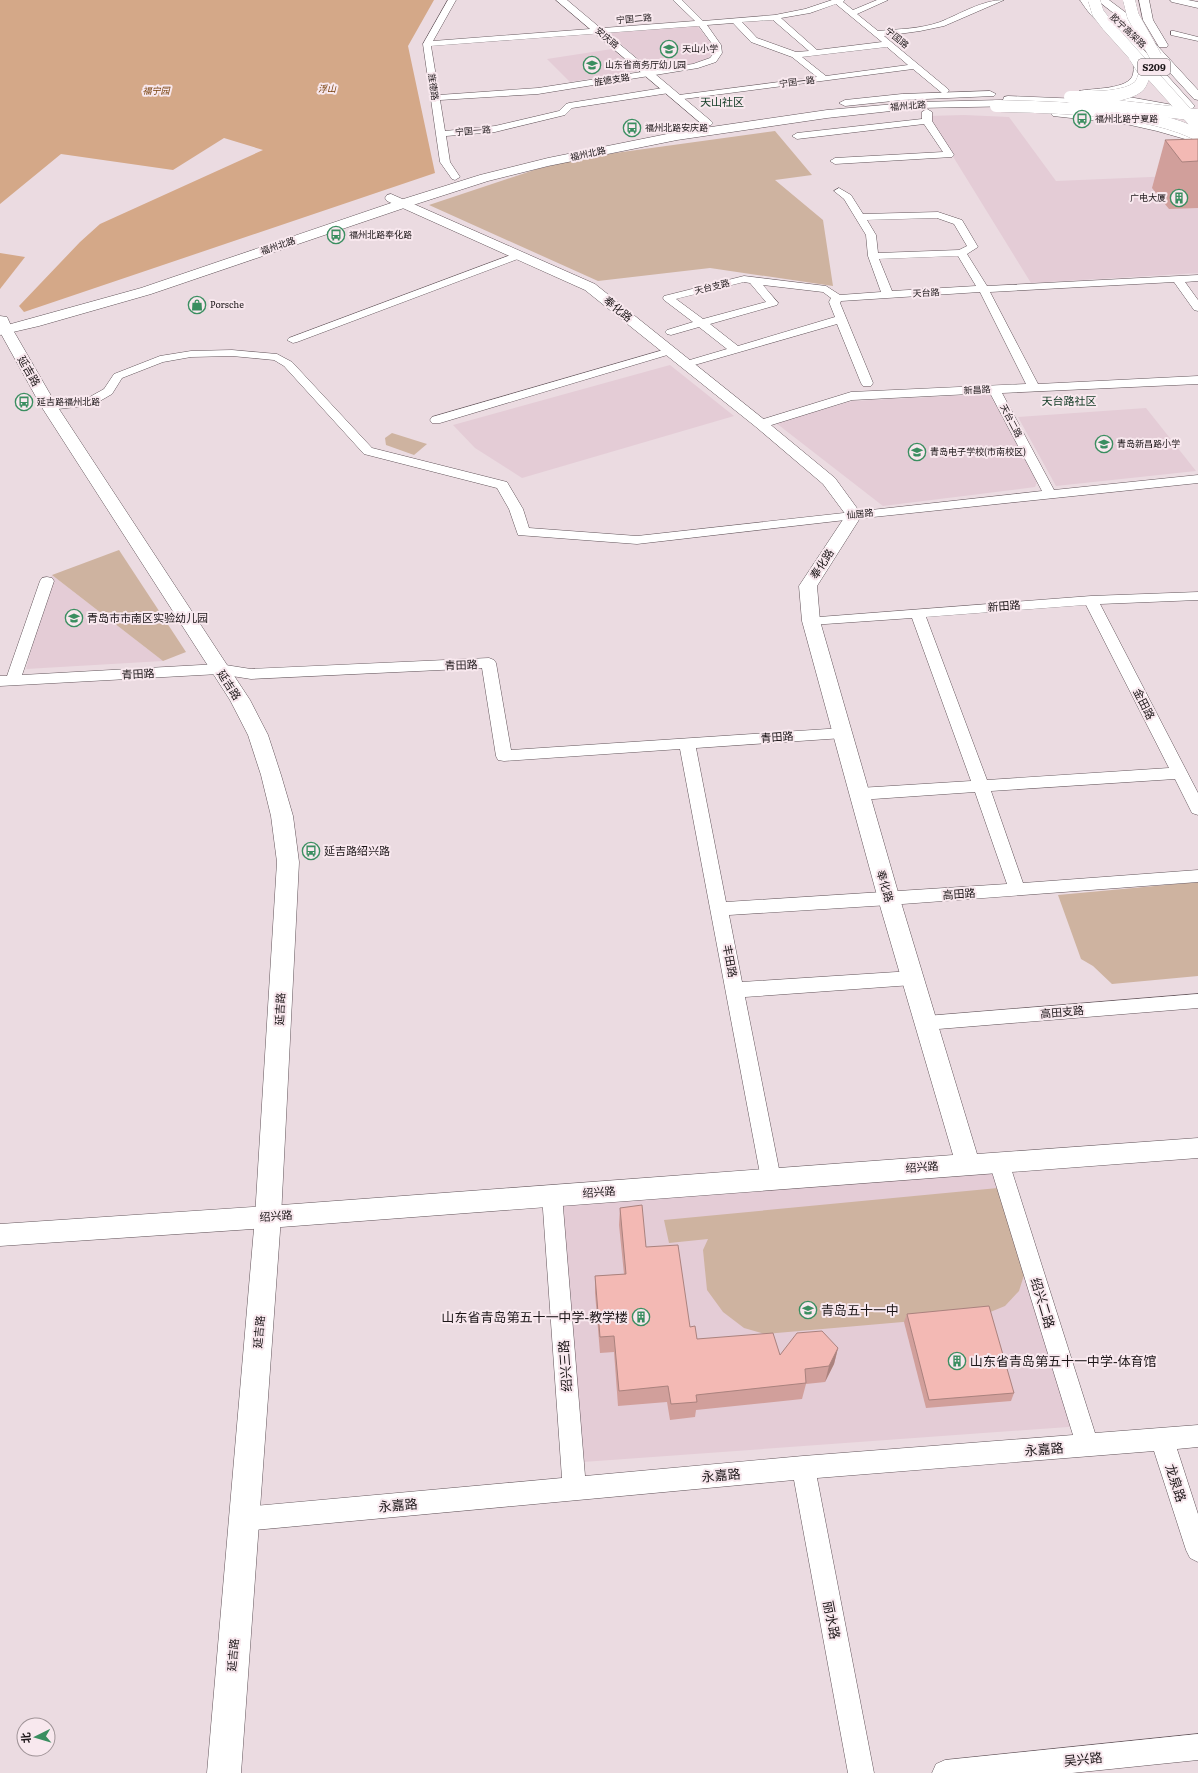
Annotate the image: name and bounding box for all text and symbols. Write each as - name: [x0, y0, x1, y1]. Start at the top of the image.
- street label: 宁国二路: [615, 9, 652, 27]
- street label: 胶宁高架路: [1107, 10, 1150, 51]
- street label: 安庆路: [593, 23, 622, 51]
- street label: 宁国路: [883, 23, 913, 51]
- school or university icon: 天山小学: [659, 39, 679, 59]
- place label: 天山小学: [682, 41, 718, 55]
- school or university icon: 山东省商务厅幼儿园: [582, 55, 602, 75]
- place label: 山东省商务厅幼儿园: [605, 57, 686, 71]
- road number: S209: [1138, 59, 1170, 75]
- street label: 旌德支路: [593, 69, 631, 89]
- street label: 宁国一路: [778, 72, 816, 90]
- street label: 旌德路: [425, 73, 443, 101]
- park label: 浮山: [318, 81, 337, 95]
- park label: 福宁园: [142, 83, 171, 97]
- district label: 天山社区: [700, 93, 744, 109]
- street label: 福州北路: [889, 97, 926, 113]
- bus stop icon: 福州北路宁夏路: [1072, 109, 1092, 129]
- place label: 福州北路宁夏路: [1095, 111, 1158, 125]
- bus stop icon: 福州北路安庆路: [622, 118, 642, 138]
- place label: 福州北路安庆路: [645, 120, 708, 134]
- street label: 宁国一路: [454, 121, 491, 139]
- street label: 福州北路: [569, 142, 607, 164]
- building icon: 广电大厦: [1169, 188, 1189, 208]
- place label: 广电大厦: [1130, 190, 1166, 204]
- bus stop icon: 福州北路奉化路: [326, 225, 346, 245]
- place label: 福州北路奉化路: [349, 227, 412, 241]
- street label: 福州北路: [258, 233, 297, 258]
- street label: 天台支路: [693, 275, 731, 297]
- street label: 天台路: [912, 284, 940, 300]
- street label: 奉化路: [601, 292, 636, 325]
- shop icon: Porsche: [187, 295, 207, 315]
- place label: Porsche: [210, 297, 244, 311]
- street label: 延吉路: [15, 352, 45, 389]
- street label: 新昌路: [963, 381, 991, 397]
- bus stop icon: 延吉路福州北路: [14, 392, 34, 412]
- district label: 天台路社区: [1042, 392, 1097, 408]
- place label: 延吉路福州北路: [37, 394, 100, 408]
- street label: 天台二路: [997, 401, 1027, 440]
- school or university icon: 青岛新昌路小学: [1094, 434, 1114, 454]
- place label: 青岛新昌路小学: [1117, 436, 1180, 450]
- school or university icon: 青岛电子学校(市南校区): [907, 442, 927, 462]
- place label: 青岛电子学校(市南校区): [930, 444, 1026, 458]
- street label: 仙居路: [846, 505, 874, 521]
- street label: 奉化路: [805, 545, 837, 582]
- street label: 新田路: [987, 596, 1021, 614]
- school or university icon: 青岛市市南区实验幼儿园: [64, 608, 84, 628]
- place label: 青岛市市南区实验幼儿园: [87, 609, 208, 625]
- street label: 青田路: [444, 655, 478, 673]
- street label: 青田路: [121, 664, 155, 682]
- street label: 延吉路: [214, 666, 246, 703]
- street label: 金田路: [1130, 685, 1160, 722]
- street label: 青田路: [760, 727, 794, 745]
- bus stop icon: 延吉路绍兴路: [301, 841, 321, 861]
- place label: 延吉路绍兴路: [324, 842, 390, 858]
- street label: 奉化路: [874, 868, 898, 904]
- street label: 高田路: [942, 884, 976, 902]
- street label: 丰田路: [720, 943, 742, 979]
- street label: 延吉路: [270, 992, 288, 1026]
- street label: 高田支路: [1039, 1001, 1085, 1021]
- street label: 绍兴路: [905, 1157, 939, 1175]
- street label: 绍兴路: [582, 1182, 616, 1200]
- street label: 绍兴路: [259, 1206, 293, 1224]
- street label: 绍兴二路: [1027, 1275, 1060, 1331]
- school or university icon: 青岛五十一中: [798, 1300, 818, 1320]
- place label: 青岛五十一中: [821, 1300, 899, 1319]
- place label: 山东省青岛第五十一中学-教学楼: [441, 1307, 628, 1326]
- building icon: 山东省青岛第五十一中学-教学楼: [631, 1307, 651, 1327]
- street label: 延吉路: [249, 1315, 267, 1349]
- street label: 绍兴三路: [553, 1339, 576, 1393]
- building icon: 山东省青岛第五十一中学-体育馆: [947, 1351, 967, 1371]
- place label: 山东省青岛第五十一中学-体育馆: [970, 1351, 1157, 1370]
- street label: 永嘉路: [1024, 1437, 1064, 1460]
- street label: 龙泉路: [1161, 1461, 1192, 1504]
- street label: 永嘉路: [701, 1463, 741, 1486]
- street label: 永嘉路: [378, 1493, 418, 1516]
- street label: 丽水路: [819, 1599, 846, 1641]
- street label: 延吉路: [223, 1638, 241, 1672]
- north arrow: [16, 1717, 56, 1757]
- text: 北: [17, 1732, 33, 1744]
- street label: 吴兴路: [1063, 1747, 1103, 1770]

